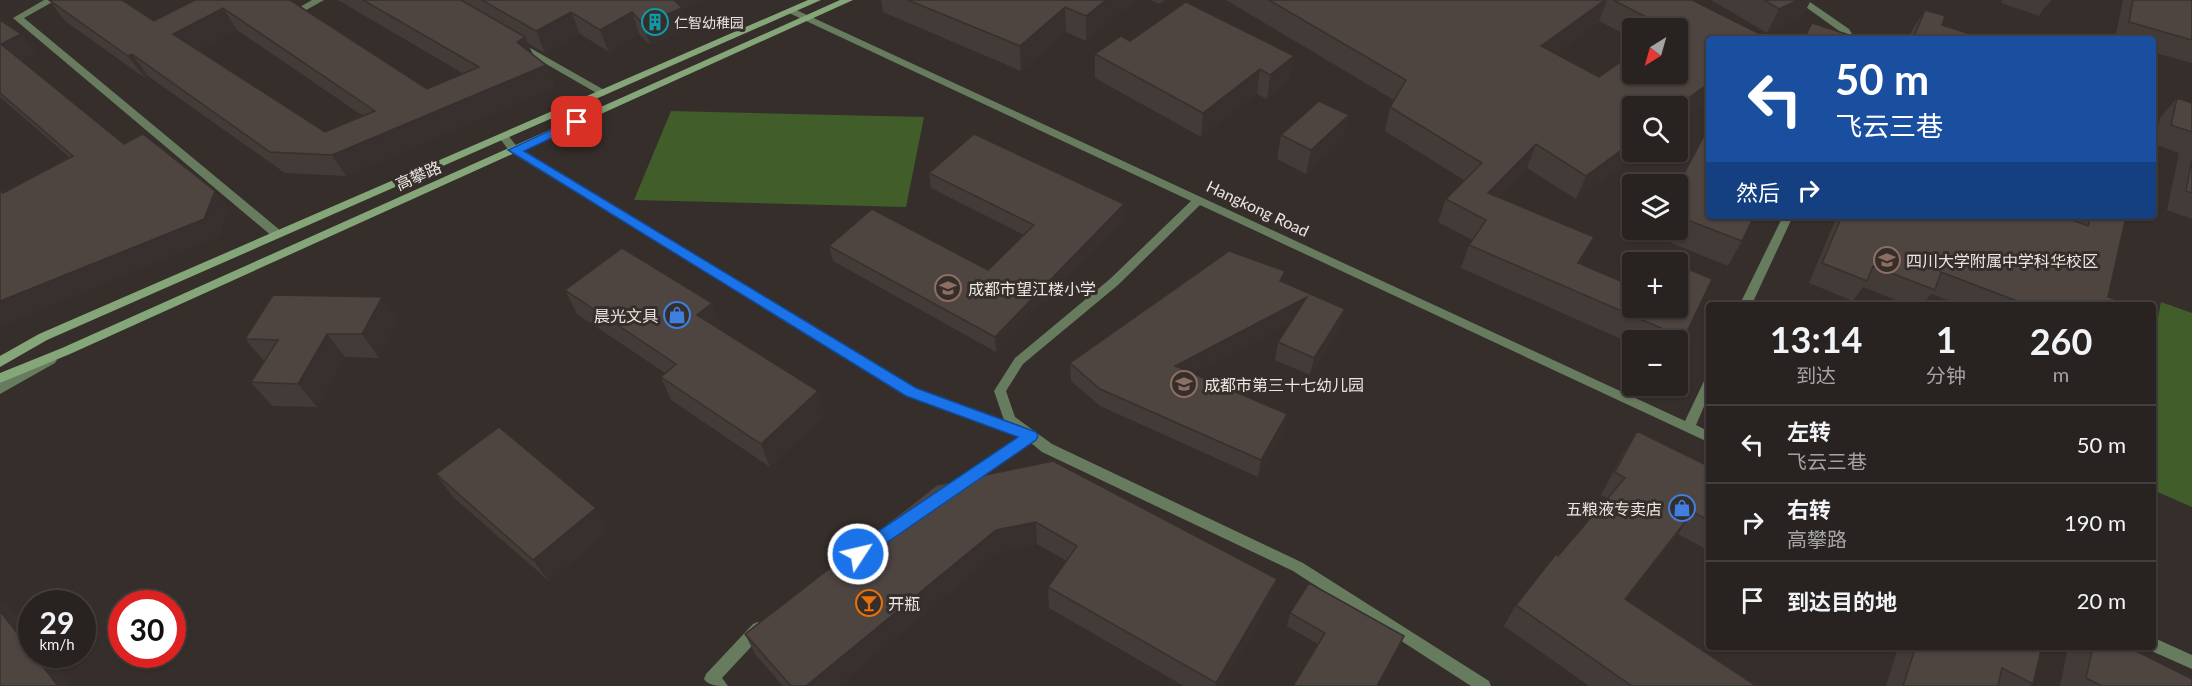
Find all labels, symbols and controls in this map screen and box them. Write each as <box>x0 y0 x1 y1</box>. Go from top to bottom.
building icon: 仁智幼稚园 <box>640 7 670 37</box>
place label: 仁智幼稚园 <box>674 14 744 31</box>
north arrow <box>1622 18 1688 84</box>
map controls <box>1622 18 1688 396</box>
text: 50 m <box>1835 54 1929 104</box>
icon: left <box>1736 60 1814 138</box>
pin <box>551 96 602 147</box>
button: search <box>1622 96 1688 162</box>
icon: arrive <box>560 105 593 138</box>
text: 飞云三巷 <box>1835 109 1943 142</box>
street label: 高攀路 <box>392 157 444 193</box>
button: layers <box>1622 174 1688 240</box>
icon: right <box>1792 174 1825 207</box>
street label: Hangkong Road <box>1204 176 1312 240</box>
text: 然后 <box>1736 179 1780 206</box>
school or university icon: 四川大学附属中学科华校区 <box>1872 245 1902 275</box>
place label: 四川大学附属中学科华校区 <box>1906 251 2098 270</box>
button: + <box>1622 252 1688 318</box>
school or university icon: 成都市望江楼小学 <box>933 273 963 303</box>
place label: 成都市望江楼小学 <box>968 279 1096 298</box>
shop icon: 晨光文具 <box>662 300 692 330</box>
place label: 晨光文具 <box>594 306 658 325</box>
text: 13:14 <box>1770 317 1862 361</box>
text: 1 <box>1936 317 1957 361</box>
text: 260 <box>2030 319 2092 363</box>
button: − <box>1622 330 1688 396</box>
text: m <box>2053 362 2069 386</box>
text: 到达 <box>1796 363 1836 387</box>
text: 分钟 <box>1926 363 1966 387</box>
school or university icon: 成都市第三十七幼儿园 <box>1169 369 1199 399</box>
place label: 成都市第三十七幼儿园 <box>1204 375 1364 394</box>
text: 左转 <box>1787 418 1831 445</box>
icon: left <box>1736 428 1769 461</box>
text: 50 m <box>2077 431 2126 458</box>
text: 飞云三巷 <box>1787 449 1867 473</box>
shop icon: 五粮液专卖店 <box>1667 493 1697 523</box>
text: 右转 <box>1787 496 1831 523</box>
place label: 五粮液专卖店 <box>1566 499 1662 518</box>
icon: right <box>1736 506 1769 539</box>
text: 190 m <box>2064 509 2126 536</box>
position arrow <box>826 522 890 586</box>
text: 高攀路 <box>1787 527 1847 551</box>
icon: arrive <box>1736 584 1769 617</box>
text: 20 m <box>2077 587 2126 614</box>
bar icon: 开瓶 <box>854 588 884 618</box>
text: 到达目的地 <box>1787 588 1897 615</box>
speed limit sign: 30 <box>108 590 186 668</box>
place label: 开瓶 <box>888 594 920 613</box>
text: 29 <box>40 604 74 640</box>
text: km/h <box>39 635 75 653</box>

